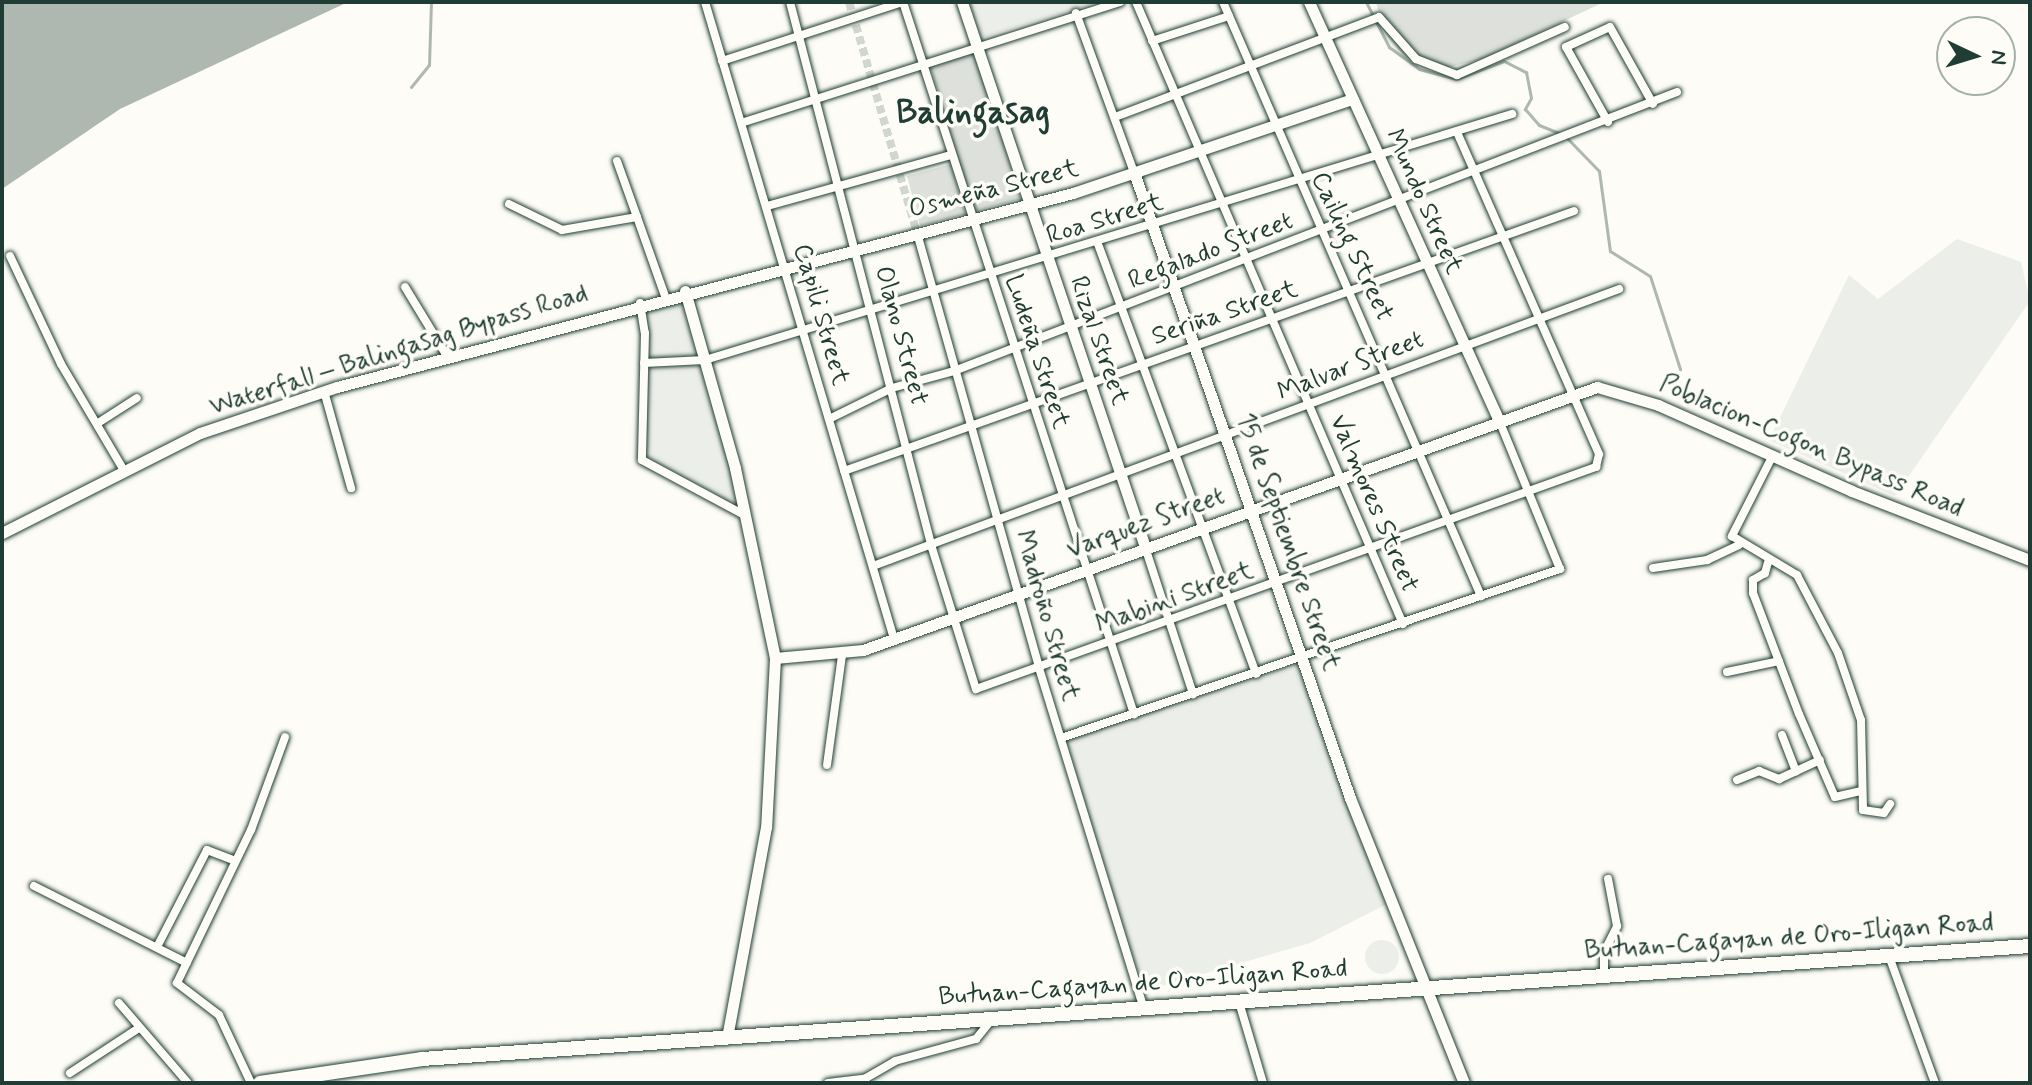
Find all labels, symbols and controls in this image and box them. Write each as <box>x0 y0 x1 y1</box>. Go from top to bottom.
north arrow <box>1936 16 2016 96</box>
text: N <box>1983 49 2012 66</box>
district label: Balingasag <box>896 93 1050 133</box>
street label: Mundo Street <box>1377 125 1469 279</box>
street label: Osmeña Street <box>906 154 1082 226</box>
street label: Cailing Street <box>1303 168 1399 326</box>
street label: Roa Street <box>1043 187 1167 253</box>
street label: Regalado Street <box>1122 206 1300 298</box>
street label: Capili Street <box>785 241 855 389</box>
street label: Olano Street <box>867 263 933 409</box>
street label: Ludeña Street <box>996 271 1076 433</box>
street label: Rizal Street <box>1061 272 1135 410</box>
street label: Seriña Street <box>1148 274 1302 354</box>
street label: Waterfall ‒ Balingasag Bypass Road <box>205 278 593 424</box>
street label: Malvar Street <box>1271 324 1431 410</box>
street label: Poblacion-Cogon Bypass Road <box>1655 369 1967 525</box>
street label: 15 de Septiembre Street <box>1228 408 1346 676</box>
street label: Valmores Street <box>1322 411 1424 597</box>
street label: Varquez Street <box>1061 480 1231 568</box>
street label: Madroño Street <box>1007 527 1085 705</box>
street label: Mabini Street <box>1092 556 1258 642</box>
street label: Butuan-Cagayan de Oro-Iligan Road <box>1586 908 1992 968</box>
street label: Butuan-Cagayan de Oro-Iligan Road <box>940 954 1346 1014</box>

